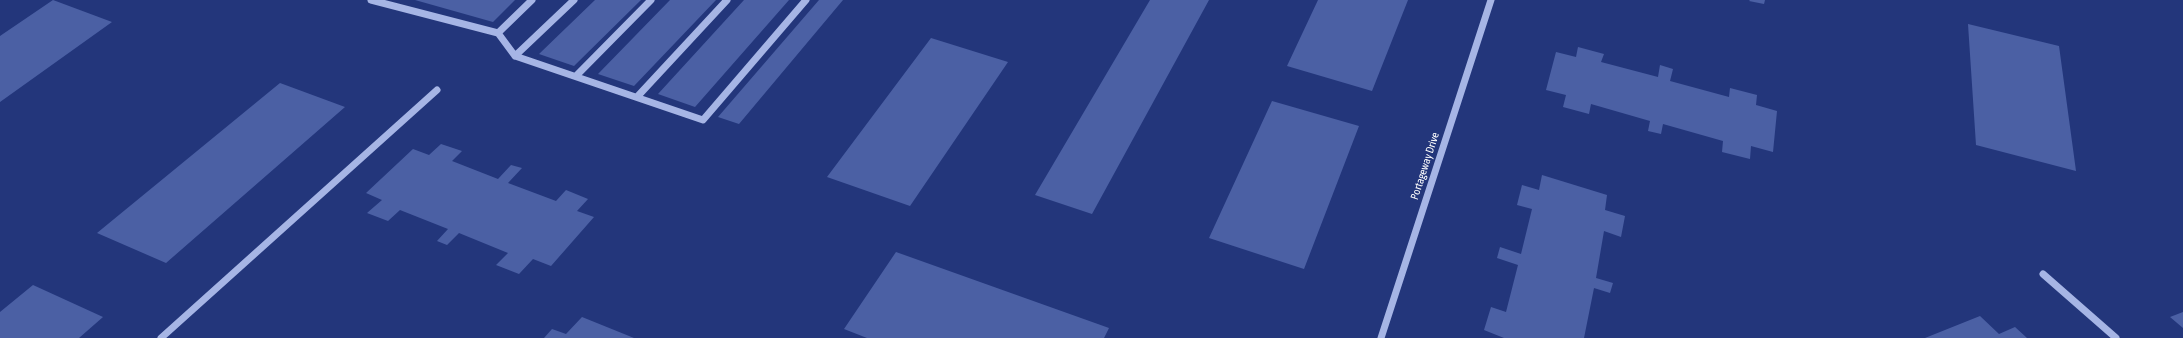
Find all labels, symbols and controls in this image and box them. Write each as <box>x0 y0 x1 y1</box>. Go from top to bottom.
street label: Portageway Drive <box>1408 131 1442 201</box>

